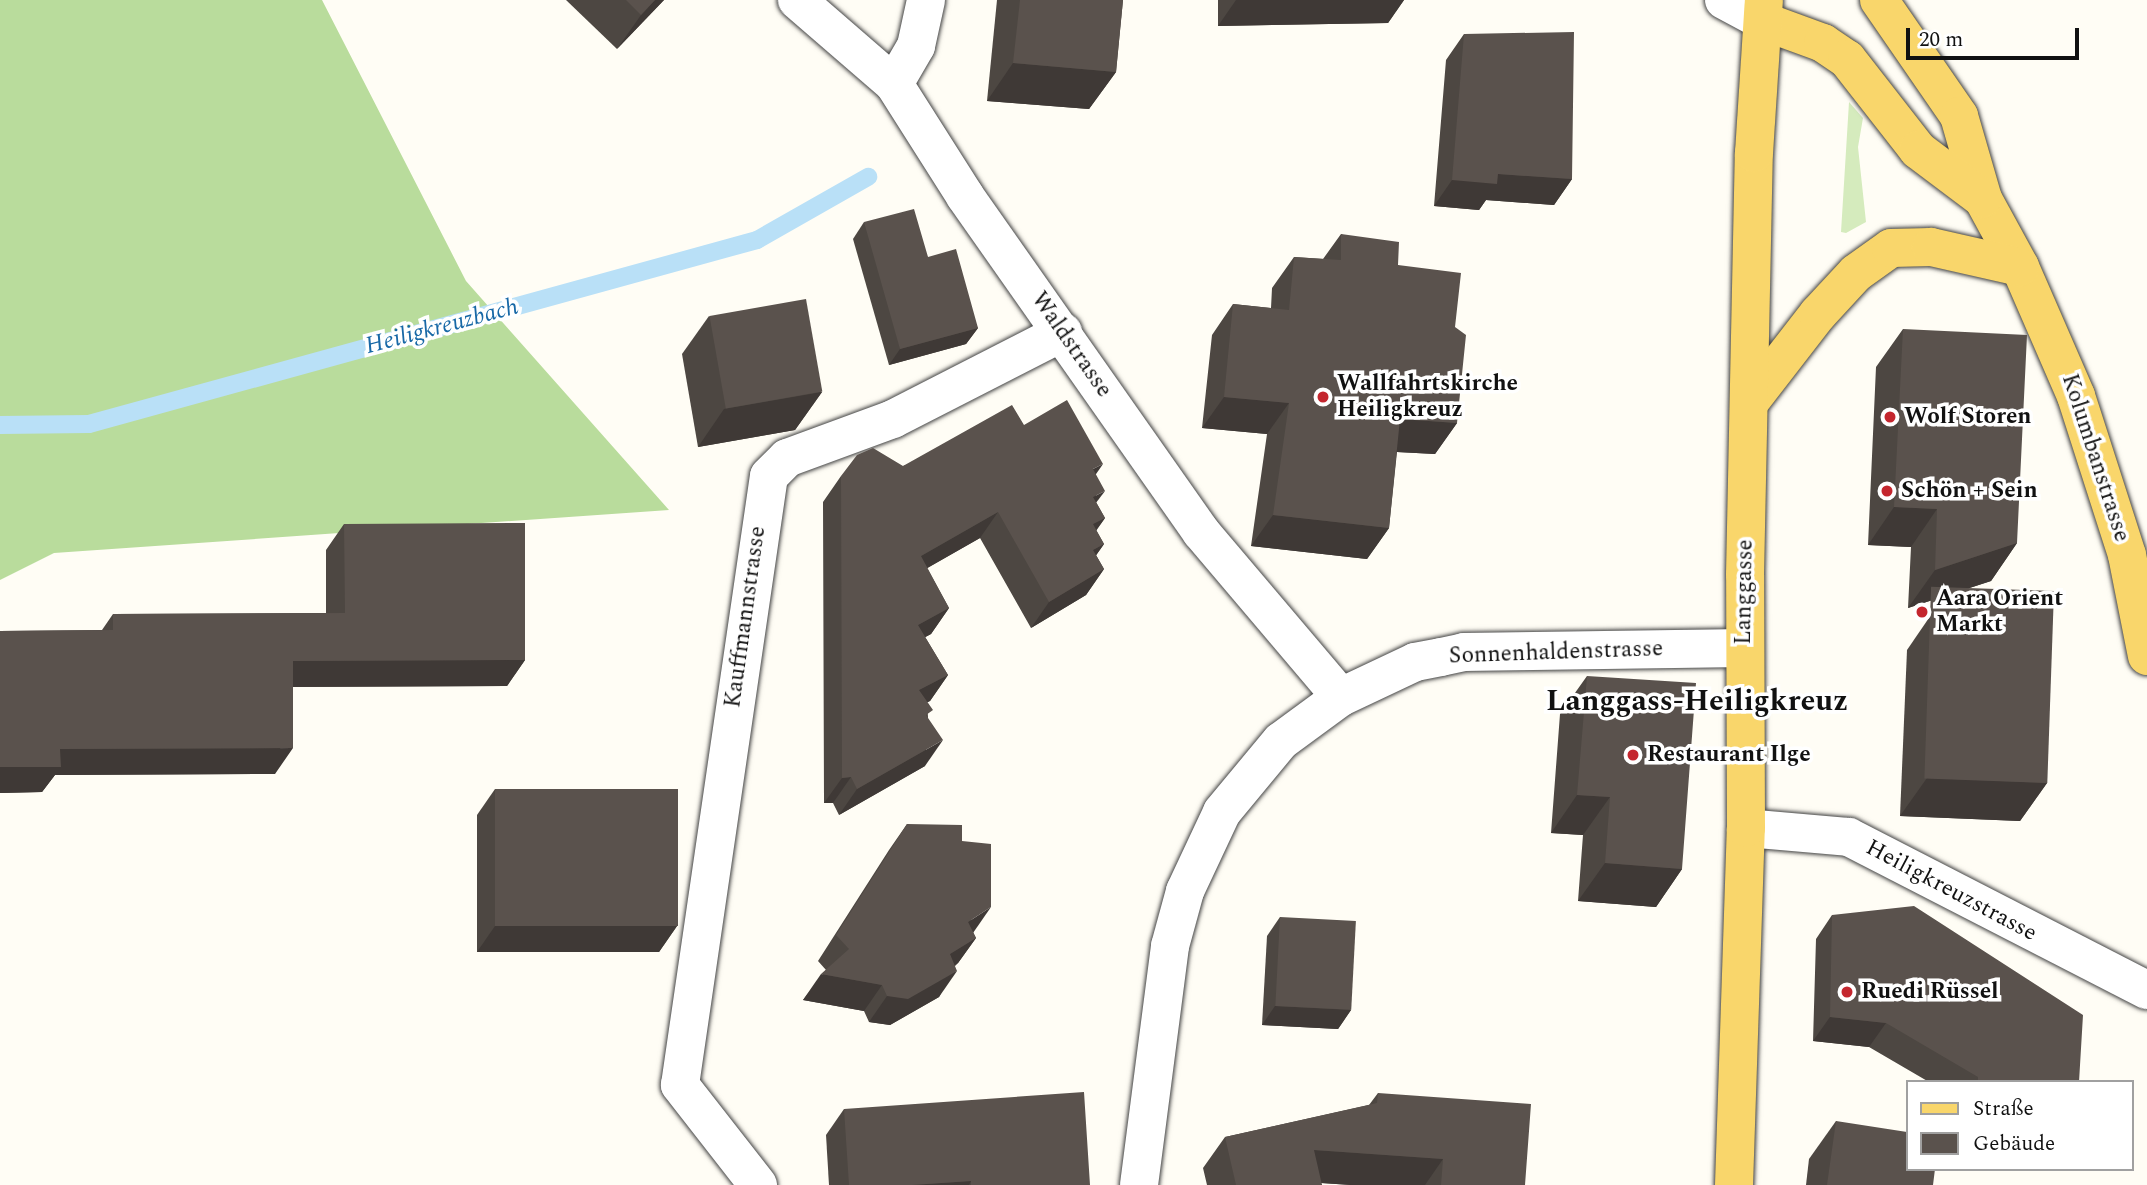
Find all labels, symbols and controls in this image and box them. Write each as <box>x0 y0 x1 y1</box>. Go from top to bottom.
scale bar <box>1909 14 2082 58</box>
text: 20 m <box>1919 24 1963 56</box>
street label: Waldstrasse <box>1025 287 1117 403</box>
water label: Heiligkreuzbach <box>362 293 522 361</box>
place label: Wallfahrtskirche Heiligkreuz <box>1337 370 1518 424</box>
street label: Kolumbanstrasse <box>2055 371 2135 545</box>
marker: Wallfahrtskirche Heiligkreuz <box>1315 389 1331 405</box>
place label: Wolf Storen <box>1904 403 2032 431</box>
marker: Wolf Storen <box>1882 409 1898 425</box>
place label: Schön + Sein <box>1901 477 2038 505</box>
marker: Schön + Sein <box>1879 483 1895 499</box>
street label: Kauffmannstrasse <box>720 524 772 710</box>
street label: Langgasse <box>1730 539 1760 645</box>
place label: Aara Orient Markt <box>1936 585 2063 639</box>
marker: Aara Orient Markt <box>1914 604 1930 620</box>
street label: Sonnenhaldenstrasse <box>1448 635 1664 671</box>
district label: Langgass-Heiligkreuz <box>1546 683 1848 719</box>
place label: Restaurant Ilge <box>1647 741 1811 769</box>
marker: Restaurant Ilge <box>1625 747 1641 763</box>
street label: Heiligkreuzstrasse <box>1861 834 2041 948</box>
place label: Ruedi Rüssel <box>1861 978 1999 1006</box>
marker: Ruedi Rüssel <box>1839 984 1855 1000</box>
legend <box>1906 1080 2133 1171</box>
text: Straße <box>1973 1093 2034 1125</box>
text: Gebäude <box>1973 1128 2055 1160</box>

